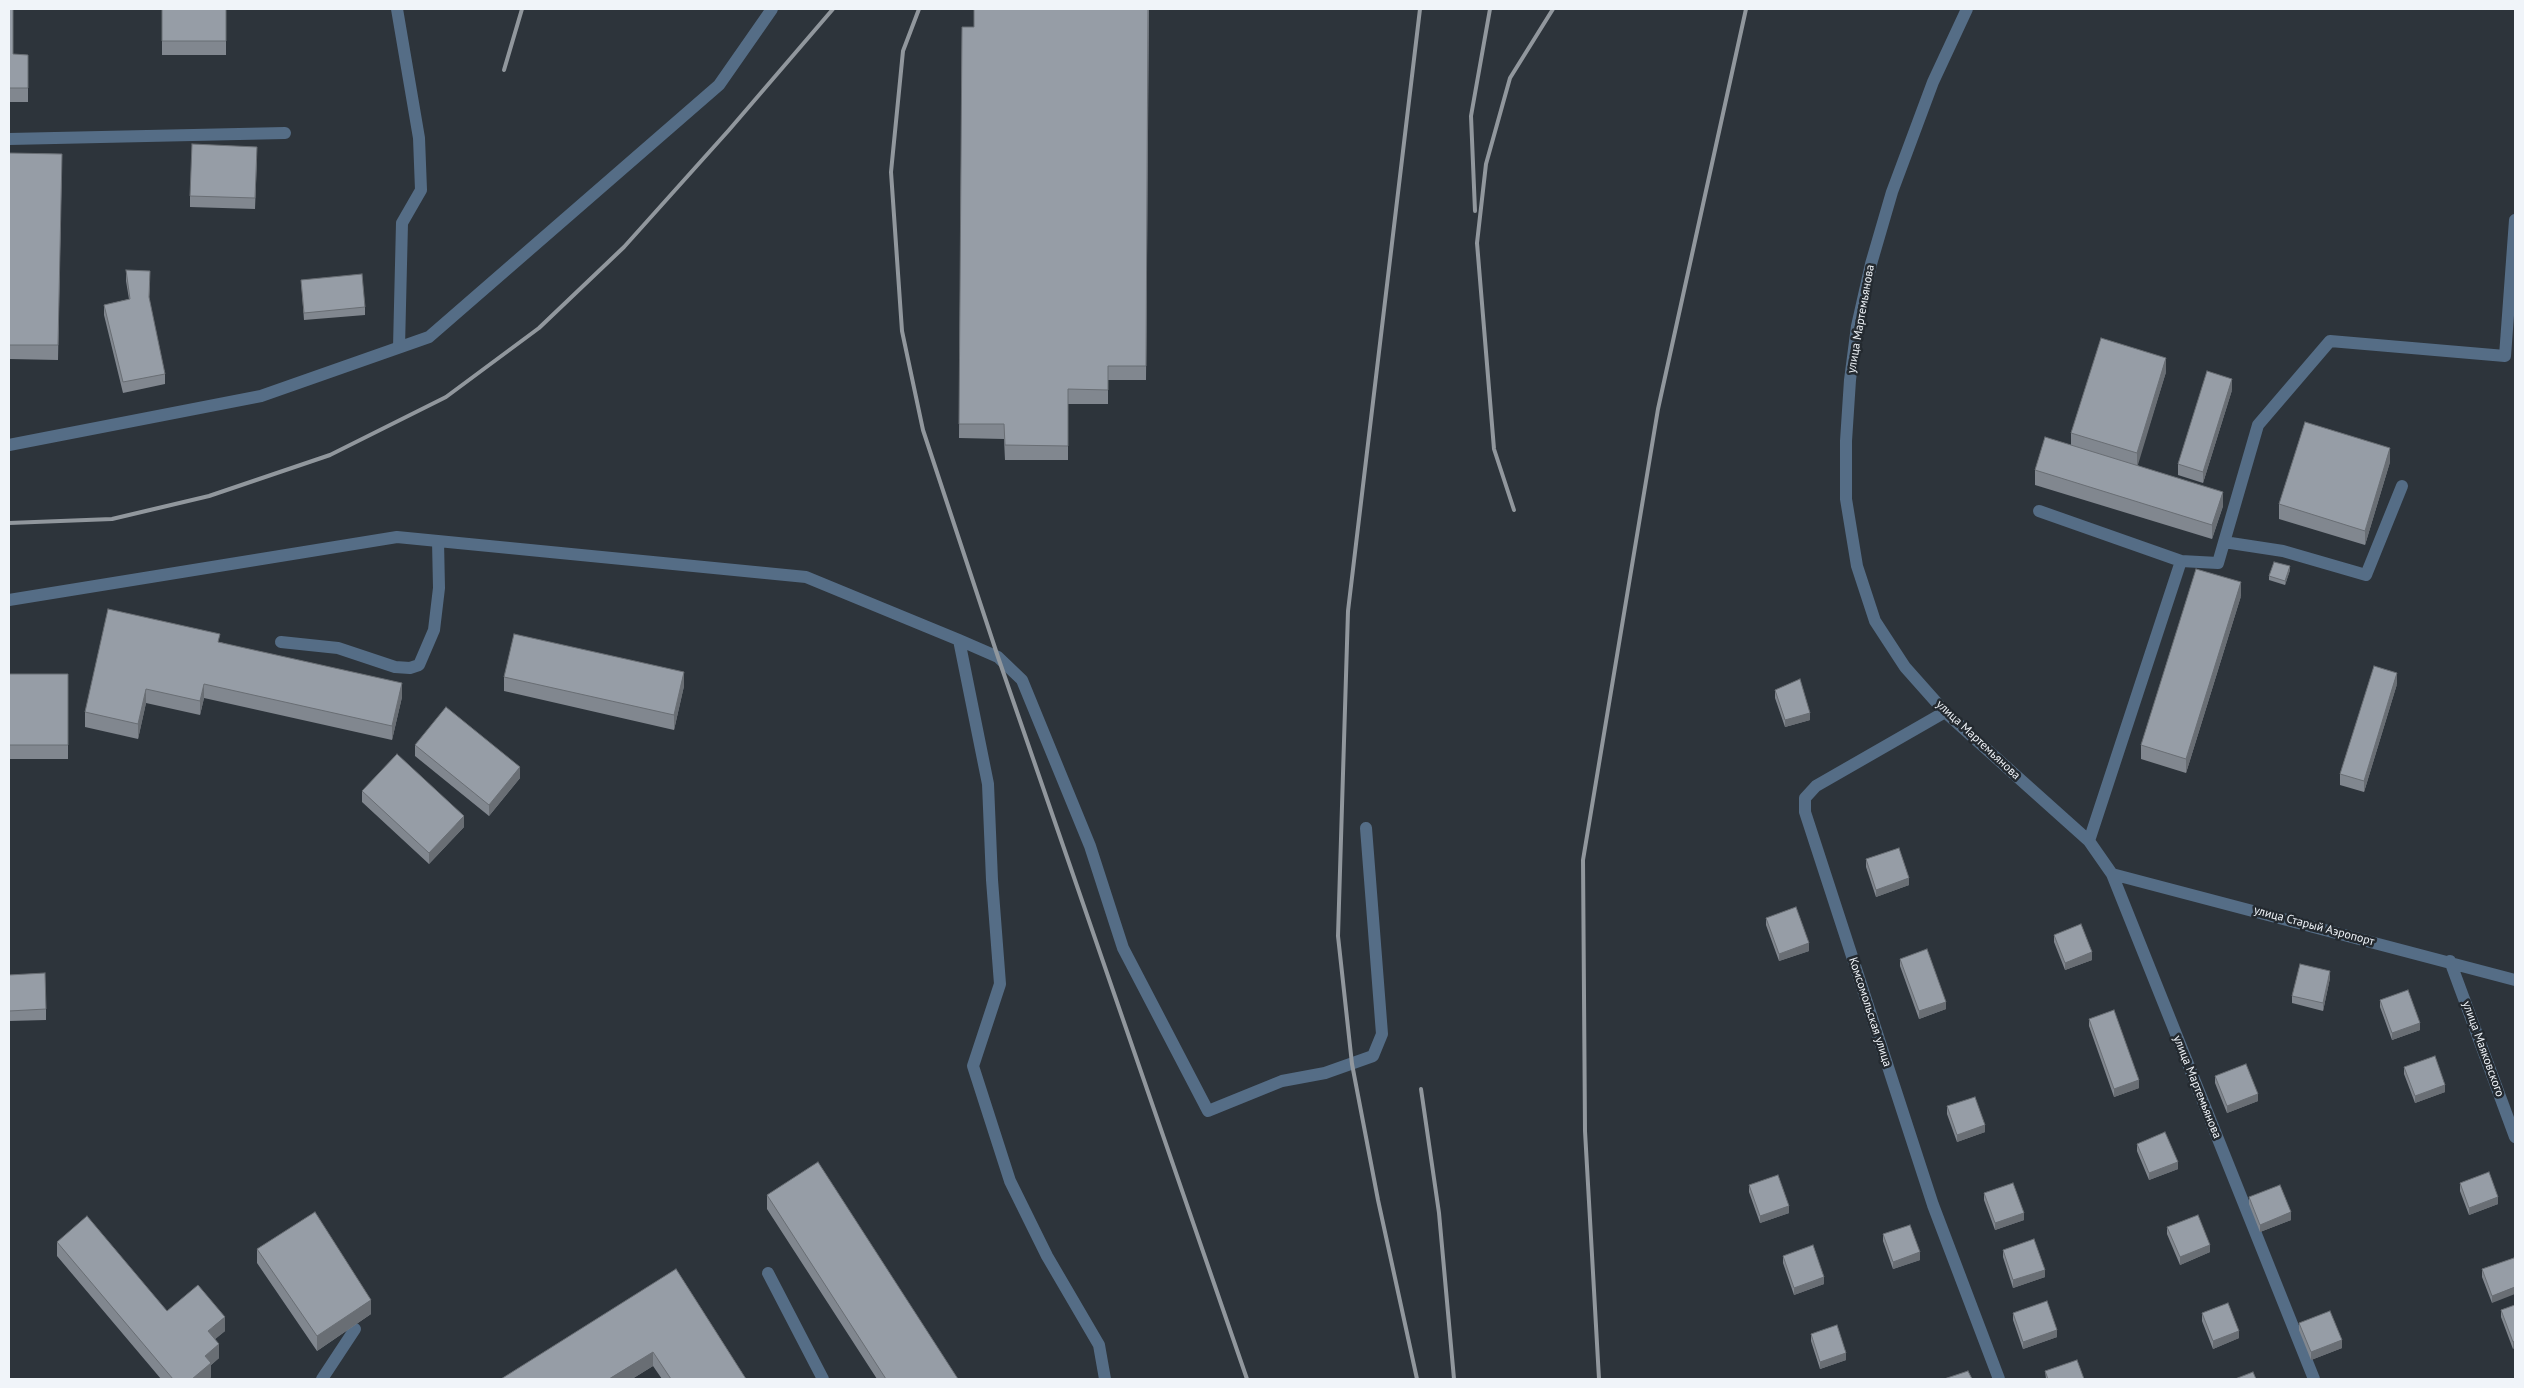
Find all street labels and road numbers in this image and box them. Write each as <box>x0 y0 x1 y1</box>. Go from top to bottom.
street label: улица Мартемьянова <box>1844 264 1878 374</box>
street label: улица Мартемьянова <box>1933 697 2023 783</box>
street label: улица Старый Аэропорт <box>2252 903 2376 949</box>
street label: Комсомольская улица <box>1845 955 1895 1069</box>
street label: улица Маяковского <box>2459 999 2507 1099</box>
street label: улица Мартемьянова <box>2170 1033 2224 1141</box>

